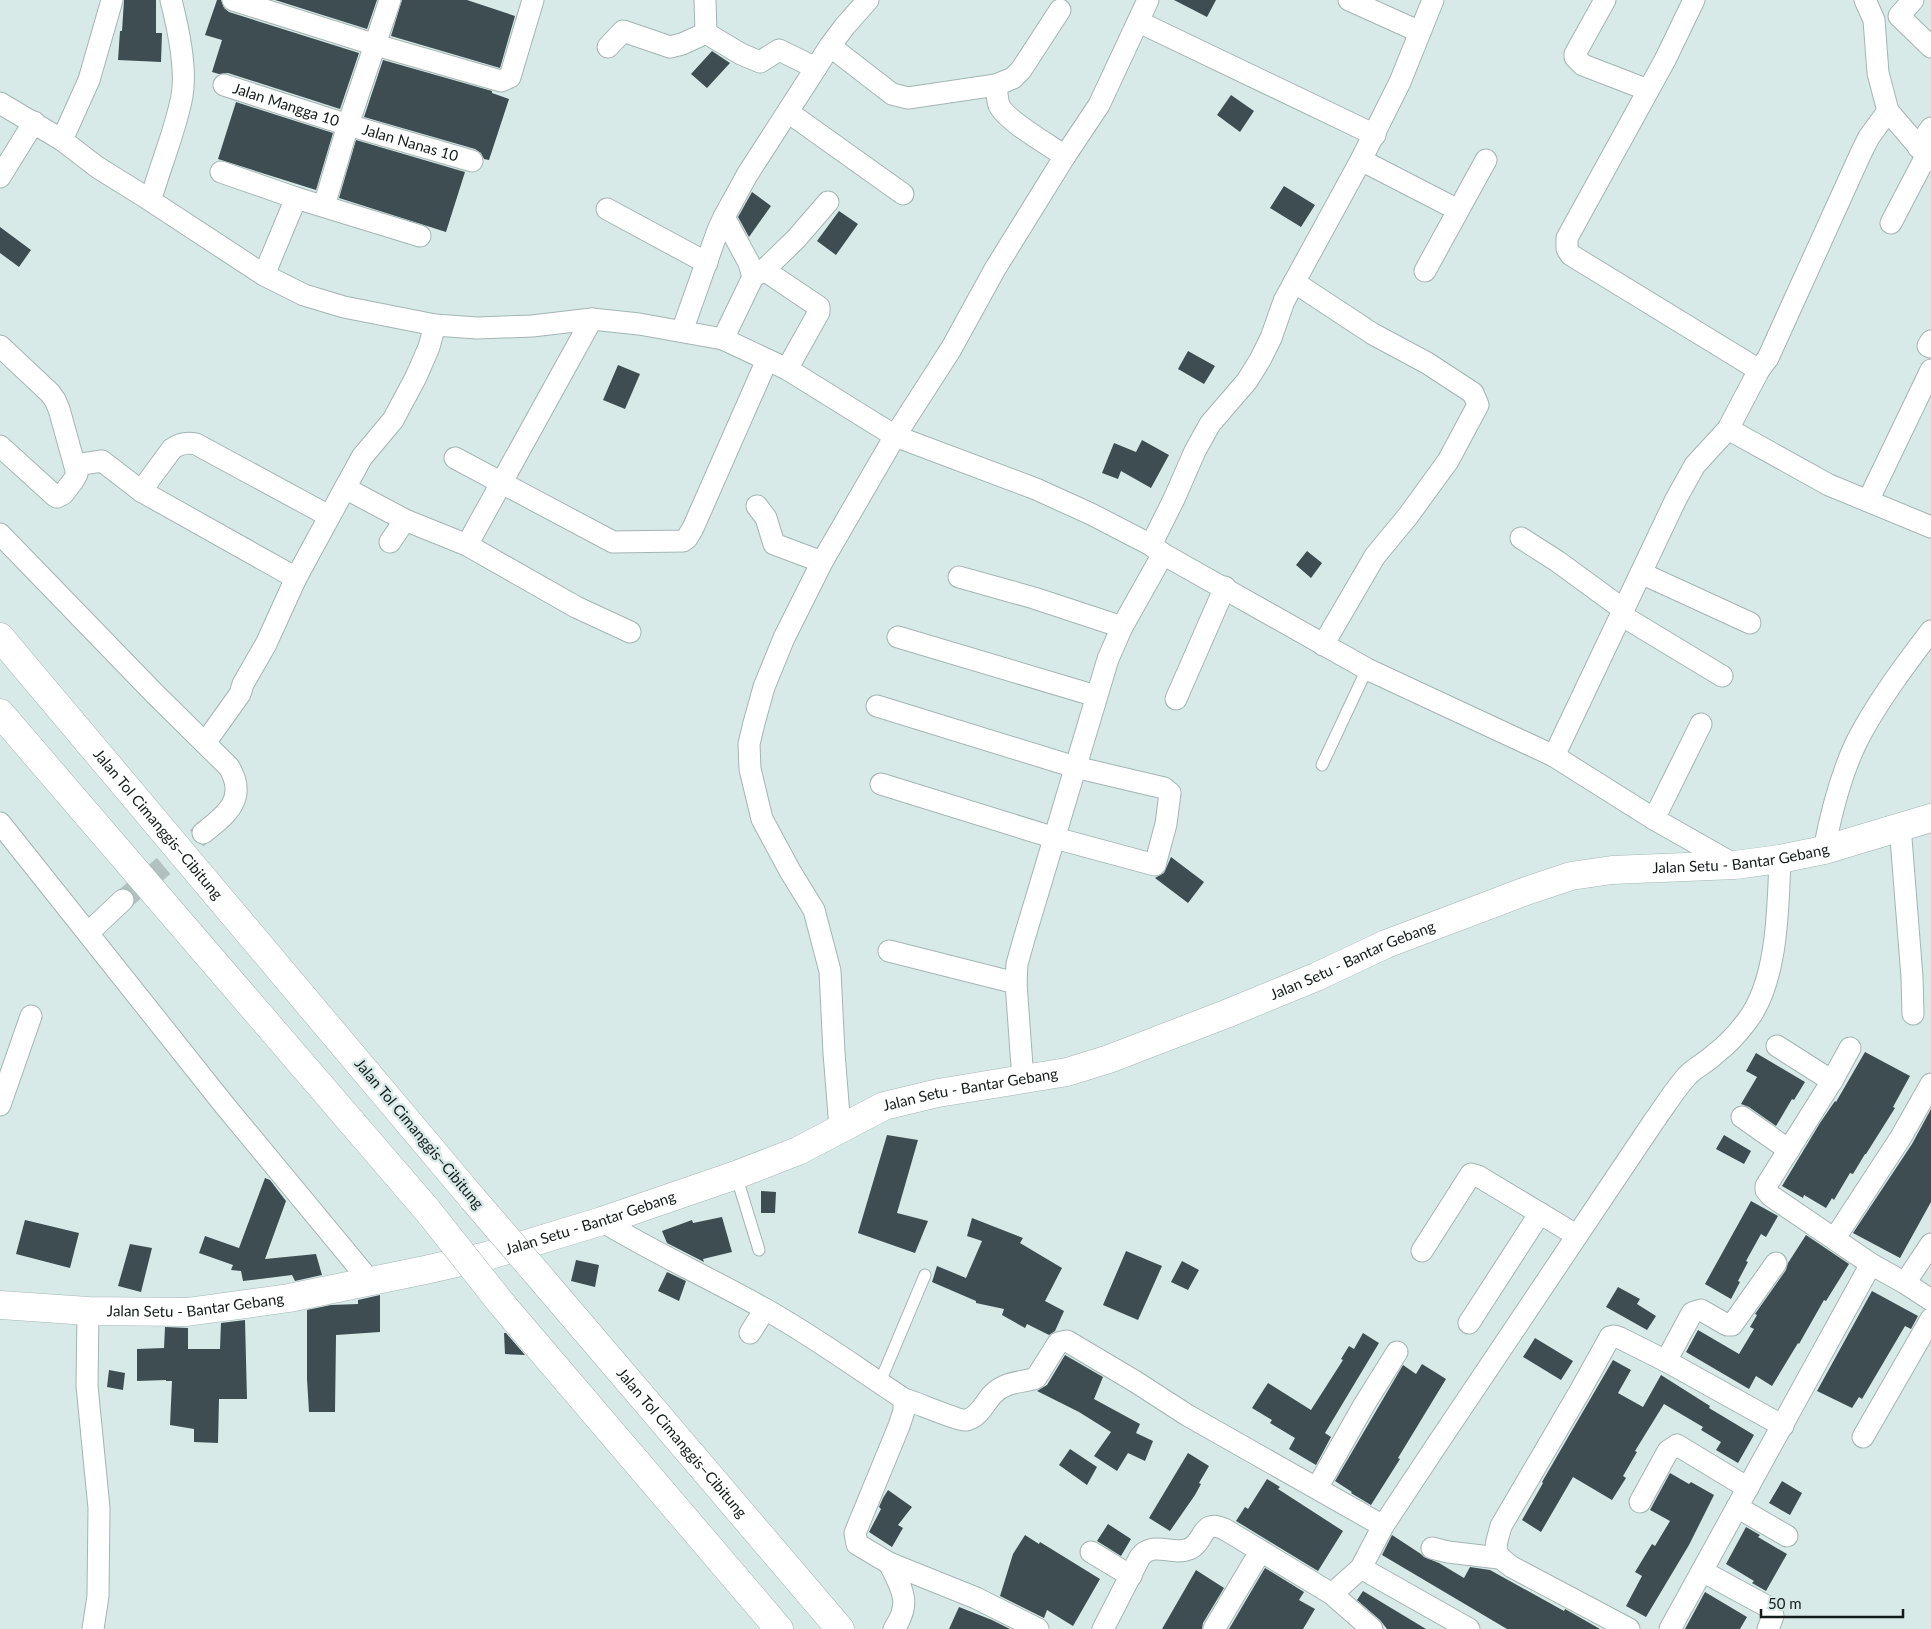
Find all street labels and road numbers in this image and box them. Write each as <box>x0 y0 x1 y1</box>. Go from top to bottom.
street label: Jalan Mangga 10 <box>231 78 342 130</box>
street label: Jalan Nanas 10 <box>360 120 461 165</box>
street label: Jalan Tol Cimanggis–Cibitung <box>90 745 227 903</box>
street label: Jalan Setu - Bantar Gebang <box>1652 839 1831 876</box>
street label: Jalan Setu - Bantar Gebang <box>1267 916 1437 1003</box>
street label: Jalan Tol Cimanggis–Cibitung <box>352 1054 488 1212</box>
street label: Jalan Setu - Bantar Gebang <box>881 1064 1059 1114</box>
street label: Jalan Setu - Bantar Gebang <box>503 1186 678 1258</box>
street label: Jalan Setu - Bantar Gebang <box>107 1289 285 1320</box>
street label: Jalan Tol Cimanggis–Cibitung <box>614 1364 751 1521</box>

